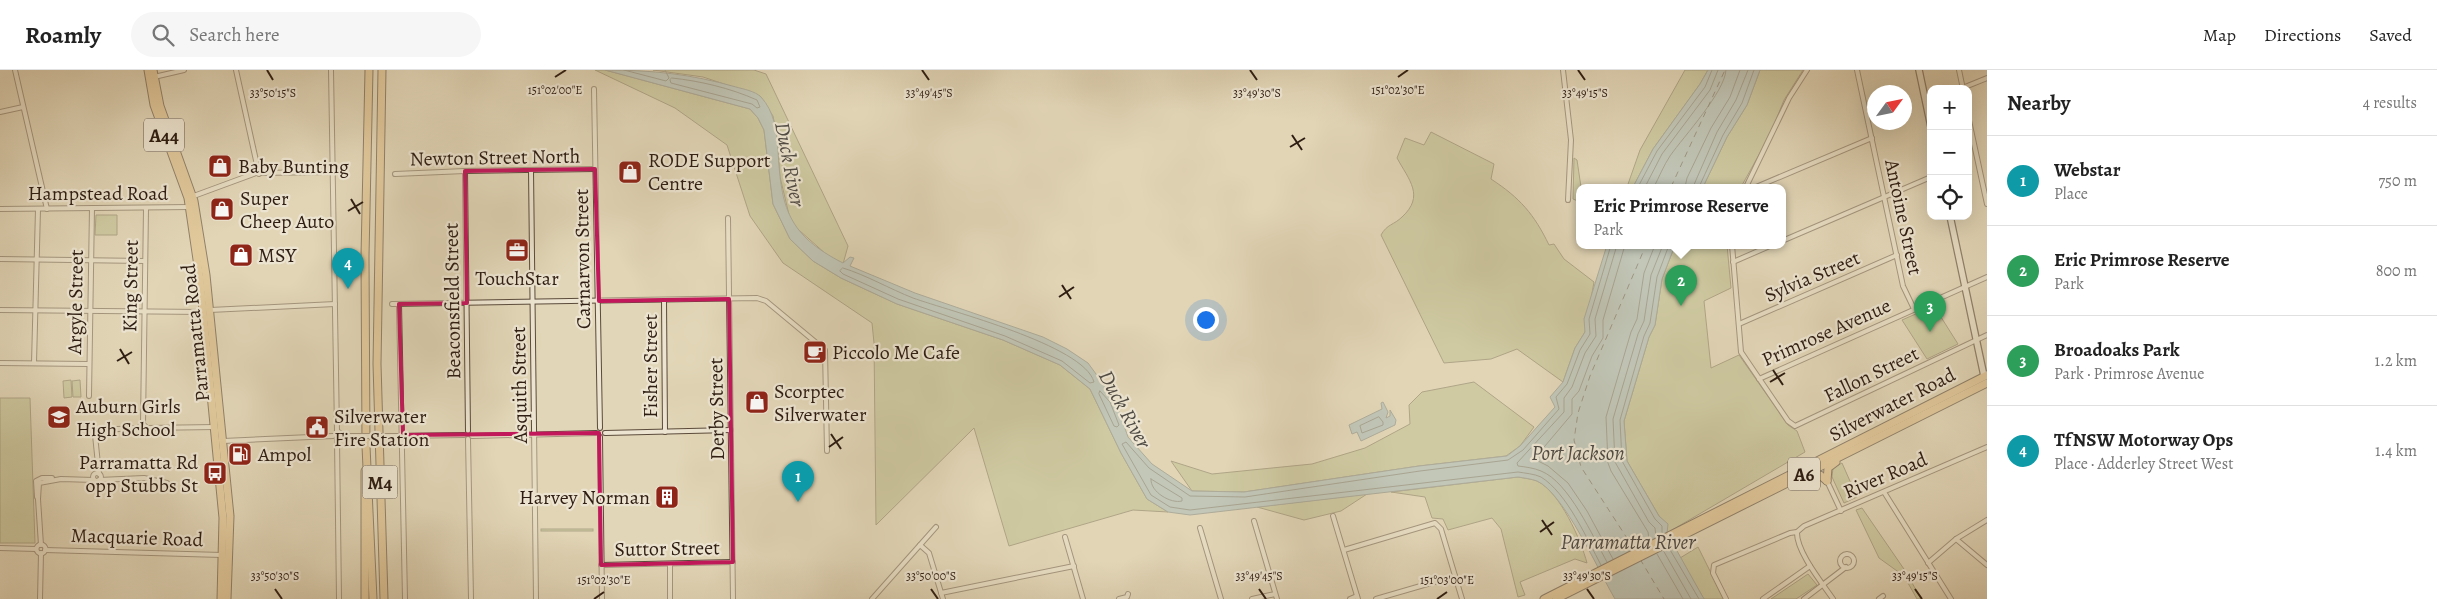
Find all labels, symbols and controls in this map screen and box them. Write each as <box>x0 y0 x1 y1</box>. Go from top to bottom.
search box <box>131 12 481 57</box>
text: Roamly <box>25 19 101 51</box>
icon: search <box>149 21 177 49</box>
text: Search here <box>189 22 280 48</box>
text: Map <box>2203 23 2236 47</box>
text: Directions <box>2264 23 2341 47</box>
text: Saved <box>2369 23 2412 47</box>
text: 151°02'00"E <box>528 82 582 98</box>
text: 151°02'30"E <box>1371 82 1425 98</box>
text: 33°50'15"S <box>250 85 296 101</box>
text: 33°49'45"S <box>905 85 953 101</box>
text: 33°49'30"S <box>1233 85 1281 101</box>
text: 33°49'15"S <box>1562 85 1608 101</box>
north arrow <box>1867 85 1912 130</box>
map controls <box>1927 85 1972 220</box>
button: + <box>1927 85 1972 130</box>
text: Nearby <box>2007 89 2070 117</box>
text: 4 results <box>2363 92 2417 114</box>
road number: A44 <box>144 118 184 152</box>
water label: Duck River <box>768 119 812 209</box>
button: − <box>1927 130 1972 175</box>
street label: Newton Street North <box>410 143 581 172</box>
place label: RODE Support Centre <box>648 147 771 197</box>
shop icon: Baby Bunting <box>207 153 233 179</box>
place label: Baby Bunting <box>238 153 349 180</box>
street label: Antoine Street <box>1878 156 1929 278</box>
text: Webstar <box>2054 157 2120 183</box>
shop icon: RODE Support Centre <box>617 159 643 185</box>
text: 1 <box>2020 170 2026 192</box>
text: 750 m <box>2378 170 2417 192</box>
button: locate <box>1927 175 1972 220</box>
street label: Hampstead Road <box>28 180 168 207</box>
text: Place <box>2054 183 2088 205</box>
popup <box>1576 184 1786 249</box>
place label: Super Cheep Auto <box>240 185 334 235</box>
street label: Carnarvon Street <box>568 188 597 329</box>
text: Eric Primrose Reserve <box>1593 193 1769 219</box>
shop icon: Super Cheep Auto <box>209 196 235 222</box>
text: Park <box>1593 219 1623 241</box>
street label: Beaconsfield Street <box>438 222 467 380</box>
office icon: TouchStar <box>504 237 530 263</box>
street label: King Street <box>116 239 145 332</box>
shop icon: MSY <box>228 242 254 268</box>
place label: MSY <box>258 242 298 269</box>
street label: Sylvia Street <box>1760 244 1864 309</box>
text: Eric Primrose Reserve <box>2054 247 2230 273</box>
pin: 4 <box>332 248 364 289</box>
street label: Argyle Street <box>61 249 90 356</box>
text: 2 <box>2019 260 2027 282</box>
text: 800 m <box>2376 260 2417 282</box>
street label: Parramatta Road <box>175 262 216 403</box>
place label: TouchStar <box>475 265 559 292</box>
pin: 2 <box>1665 265 1697 306</box>
text: Park <box>2054 273 2084 295</box>
pin: 3 <box>1914 291 1946 332</box>
street label: Primrose Avenue <box>1757 292 1895 373</box>
your location <box>1193 307 1219 333</box>
street label: Fisher Street <box>637 314 664 418</box>
street label: Asquith Street <box>505 326 534 445</box>
text: Broadoaks Park <box>2054 337 2180 363</box>
cafe icon: Piccolo Me Cafe <box>802 339 828 365</box>
place label: Piccolo Me Cafe <box>832 339 960 366</box>
street label: Fallon Street <box>1819 340 1924 409</box>
text: 3 <box>2020 350 2026 372</box>
text: 1.2 km <box>2375 350 2417 372</box>
street label: Derby Street <box>702 357 731 461</box>
street label: Silverwater Road <box>1824 361 1960 448</box>
text: Park · Primrose Avenue <box>2054 363 2205 385</box>
water label: Duck River <box>1092 365 1158 454</box>
place label: Scorptec Silverwater <box>774 378 867 428</box>
shop icon: Scorptec Silverwater <box>744 389 770 415</box>
place label: Auburn Girls High School <box>75 393 181 443</box>
place label: Silverwater Fire Station <box>334 403 430 453</box>
school or university icon: Auburn Girls High School <box>46 404 72 430</box>
public building icon: Silverwater Fire Station <box>304 414 330 440</box>
text: TfNSW Motorway Ops <box>2054 427 2233 453</box>
water label: Port Jackson <box>1531 439 1625 467</box>
text: 4 <box>2019 440 2027 462</box>
text: 1.4 km <box>2375 440 2417 462</box>
fuel station icon: Ampol <box>227 441 253 467</box>
place label: Ampol <box>257 441 311 468</box>
street label: River Road <box>1839 446 1931 505</box>
place label: Parramatta Rd opp Stubbs St <box>79 449 198 499</box>
text: Place · Adderley Street West <box>2054 453 2233 475</box>
road number: A6 <box>1788 458 1820 490</box>
bus stop icon: Parramatta Rd opp Stubbs St <box>202 460 228 486</box>
pin: 1 <box>782 461 814 502</box>
road number: M4 <box>362 466 398 498</box>
place label: Harvey Norman <box>519 484 650 511</box>
building icon: Harvey Norman <box>654 484 680 510</box>
street label: Macquarie Road <box>70 522 204 553</box>
water label: Parramatta River <box>1561 528 1696 556</box>
street label: Suttor Street <box>614 534 720 563</box>
text: 33°50'30"S <box>251 568 299 584</box>
text: 33°50'00"S <box>906 568 956 584</box>
text: 33°49'45"S <box>1235 568 1283 584</box>
text: 33°49'30"S <box>1563 568 1611 584</box>
text: 33°49'15"S <box>1892 568 1938 584</box>
text: 151°02'30"E <box>577 572 631 588</box>
text: 151°03'00"E <box>1420 572 1474 588</box>

